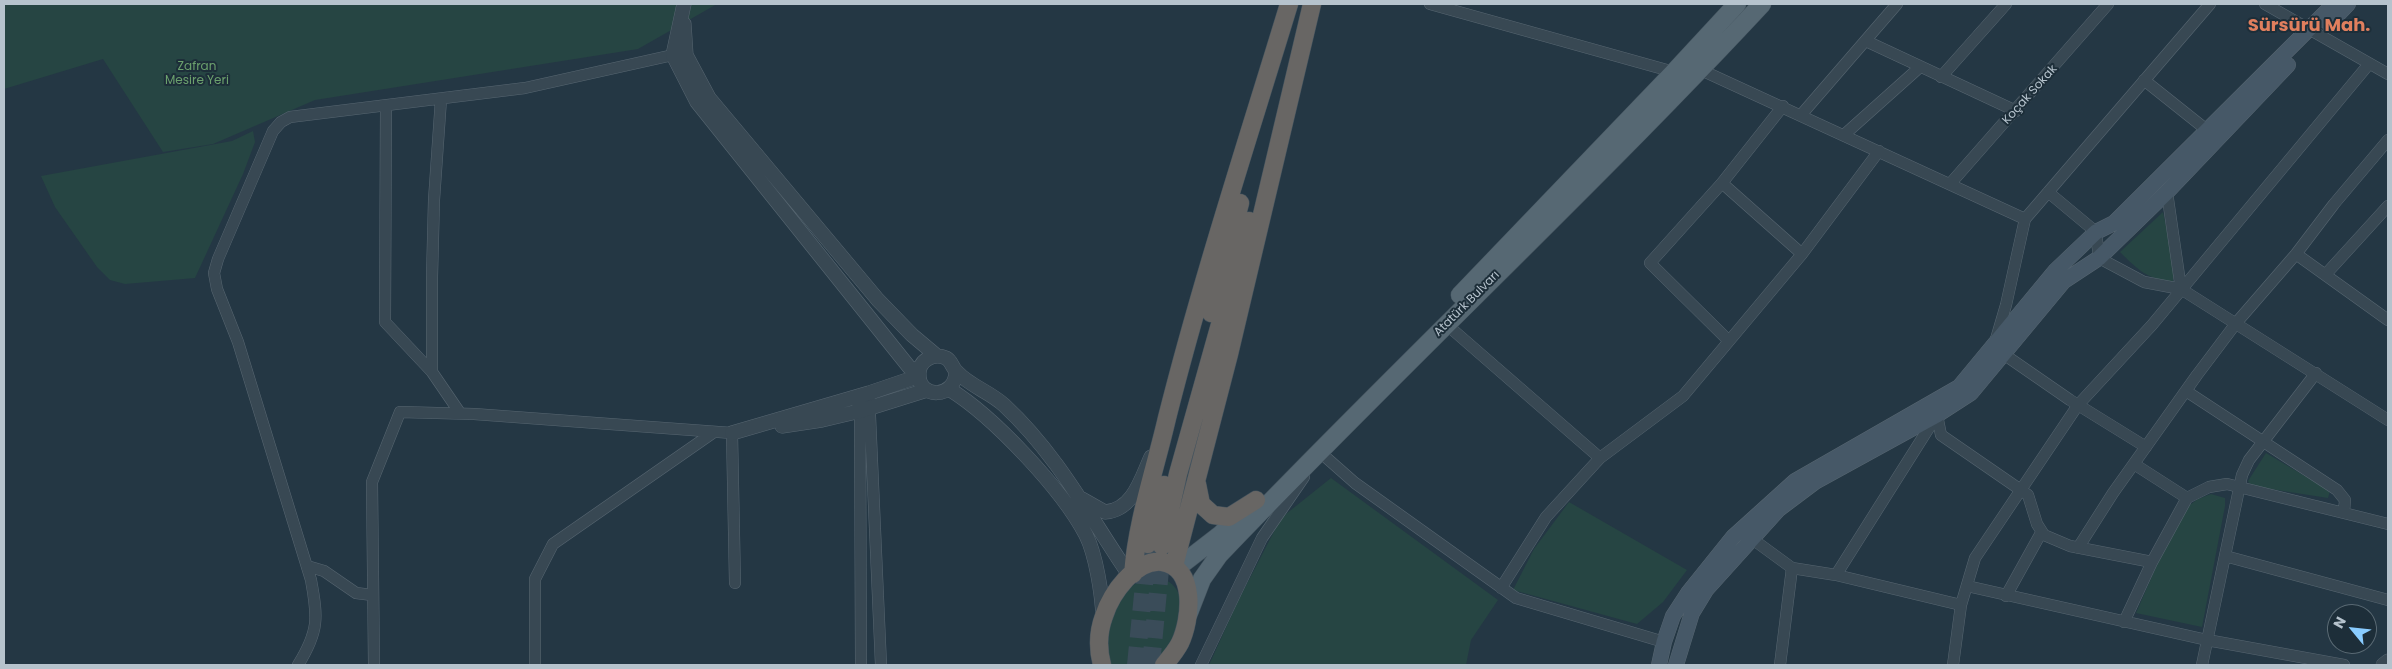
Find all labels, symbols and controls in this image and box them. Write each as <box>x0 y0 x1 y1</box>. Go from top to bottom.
district label: Sürsürü Mah. <box>2248 15 2370 37</box>
park label: Zafran Mesire Yeri <box>165 60 229 88</box>
street label: Koçak Sokak <box>2000 62 2060 128</box>
street label: Atatürk Bulvarı <box>1431 268 1503 340</box>
north arrow <box>2327 604 2377 654</box>
text: N <box>2328 613 2351 632</box>

